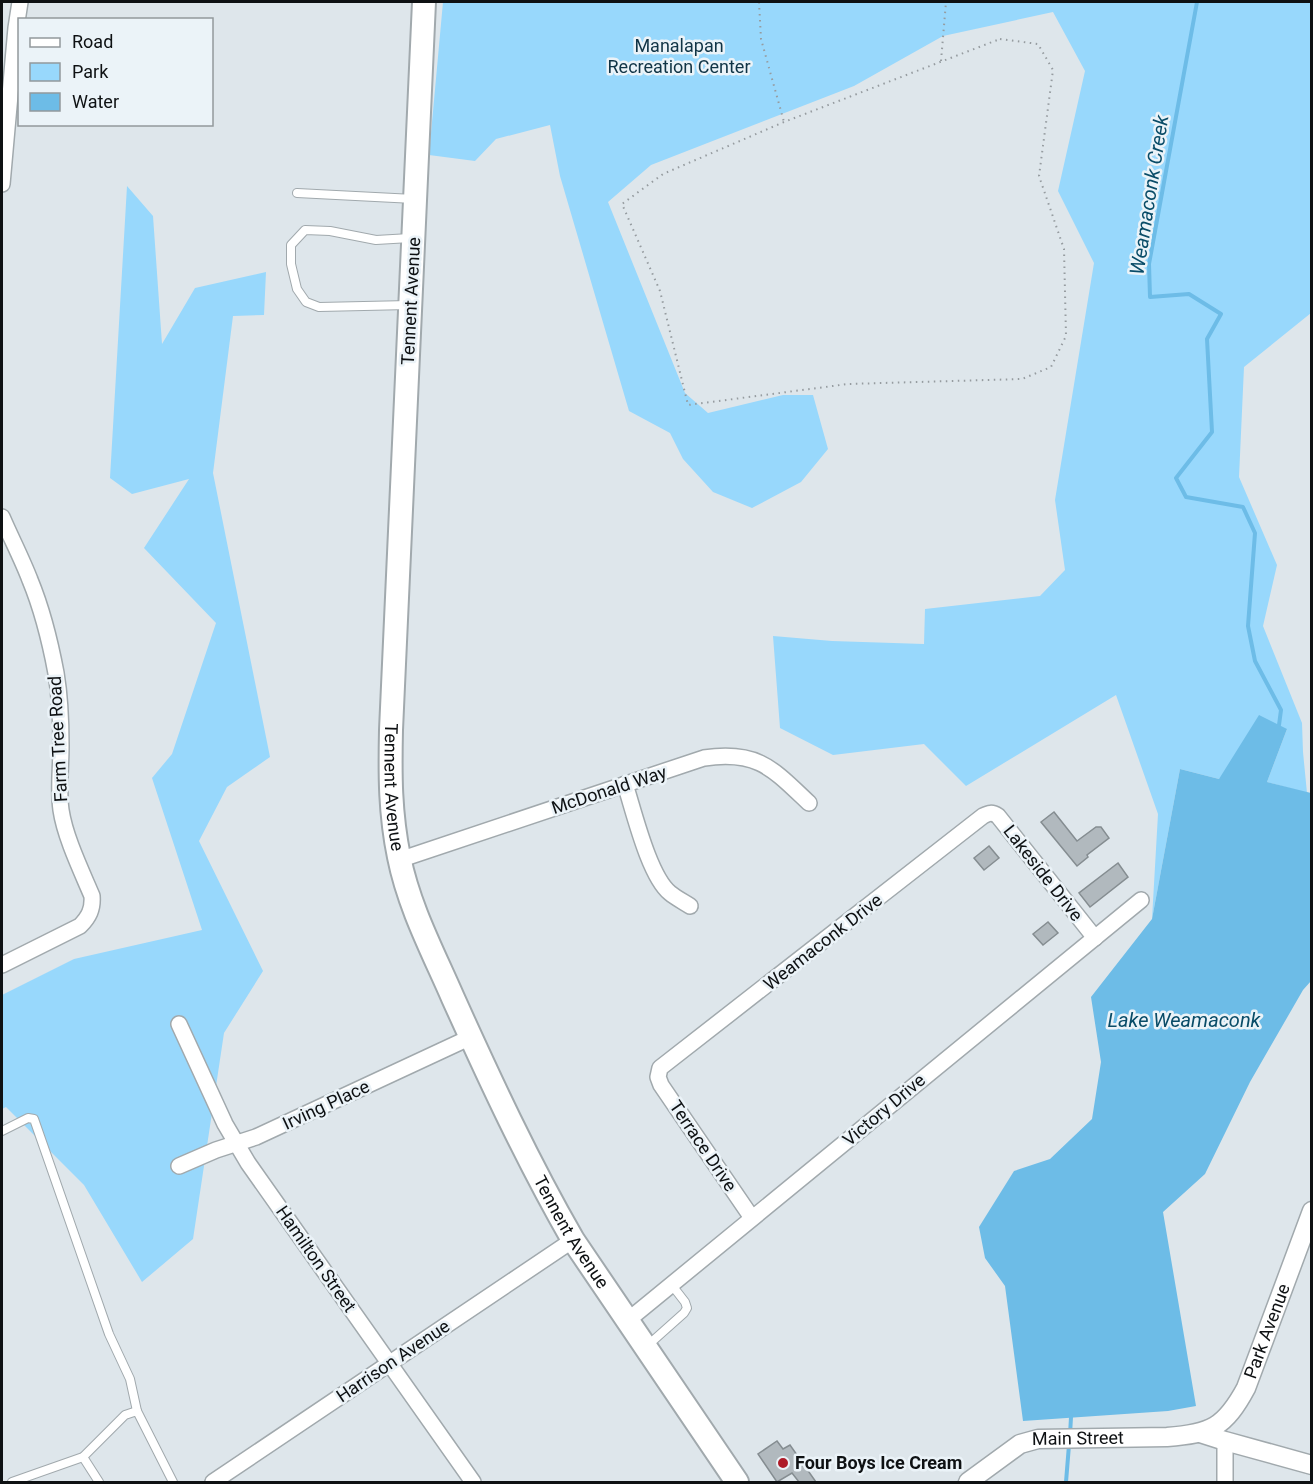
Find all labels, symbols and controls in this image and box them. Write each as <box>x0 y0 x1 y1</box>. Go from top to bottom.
legend <box>18 18 213 126</box>
text: Road <box>72 31 113 52</box>
park label: Manalapan Recreation Center <box>608 35 751 77</box>
text: Park <box>72 61 109 82</box>
text: Water <box>72 91 119 112</box>
water label: Weamaconk Creek <box>1125 112 1174 277</box>
street label: Tennent Avenue <box>397 237 424 365</box>
street label: Farm Tree Road <box>44 675 71 803</box>
street label: Tennent Avenue <box>381 723 409 853</box>
street label: McDonald Way <box>549 761 670 818</box>
street label: Lakeside Drive <box>999 820 1087 925</box>
street label: Weamaconk Drive <box>759 889 886 994</box>
water label: Lake Weamaconk <box>1108 1008 1262 1032</box>
street label: Victory Drive <box>838 1069 929 1150</box>
street label: Irving Place <box>279 1075 372 1134</box>
street label: Terrace Drive <box>665 1096 741 1195</box>
street label: Tennent Avenue <box>530 1172 614 1292</box>
street label: Hamilton Street <box>272 1201 361 1316</box>
street label: Park Avenue <box>1239 1281 1294 1381</box>
street label: Harrison Avenue <box>332 1315 453 1406</box>
street label: Main Street <box>1032 1427 1124 1449</box>
place label: Four Boys Ice Cream <box>795 1452 962 1473</box>
marker: Four Boys Ice Cream <box>776 1456 790 1470</box>

